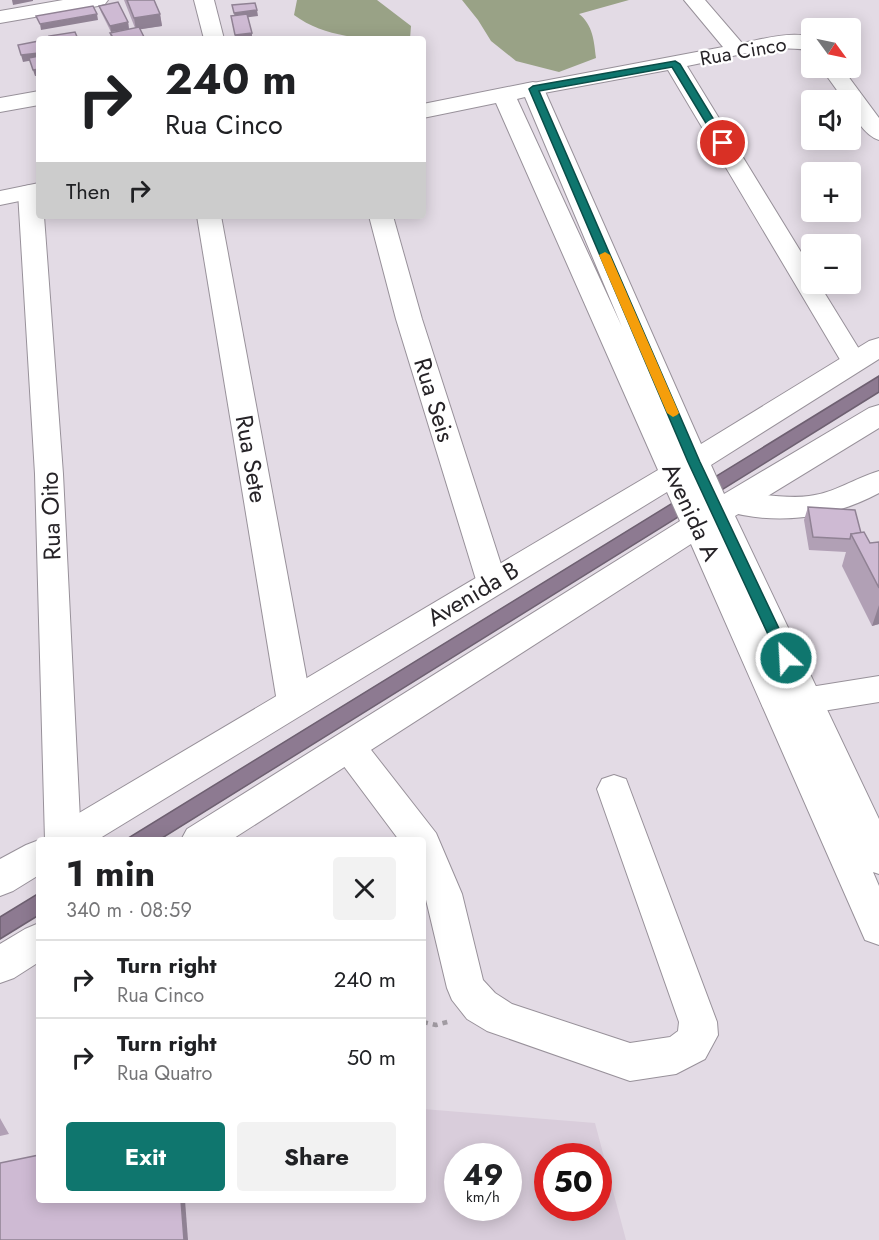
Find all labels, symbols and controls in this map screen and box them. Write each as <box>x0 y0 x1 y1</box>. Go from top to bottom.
north arrow <box>801 18 861 78</box>
map controls <box>801 18 861 294</box>
street label: Rua Cinco <box>698 30 789 73</box>
text: 240 m <box>165 49 297 110</box>
icon: right <box>66 60 144 138</box>
button: sound <box>801 90 861 150</box>
text: Rua Cinco <box>165 105 283 144</box>
pin <box>697 117 748 168</box>
icon: arrive <box>706 126 739 159</box>
button: + <box>801 162 861 222</box>
icon: right <box>123 174 156 207</box>
text: Then <box>66 175 111 207</box>
button: − <box>801 234 861 294</box>
street label: Rua Seis <box>405 354 464 446</box>
street label: Rua Sete <box>227 412 276 505</box>
street label: Avenida A <box>654 457 729 567</box>
street label: Rua Oito <box>31 471 70 561</box>
street label: Avenida B <box>420 552 525 635</box>
position arrow <box>754 626 818 690</box>
text: 1 min <box>66 847 155 899</box>
button: close <box>333 857 396 920</box>
text: 340 m · 08:59 <box>66 896 192 925</box>
text: Turn right <box>117 949 217 981</box>
icon: right <box>66 963 99 996</box>
text: 240 m <box>334 963 396 995</box>
text: Rua Cinco <box>117 981 204 1010</box>
text: Turn right <box>117 1027 217 1059</box>
icon: right <box>66 1041 99 1074</box>
text: 50 m <box>347 1041 396 1073</box>
text: Rua Quatro <box>117 1059 213 1088</box>
button: Exit <box>66 1122 225 1191</box>
button: Share <box>237 1122 396 1191</box>
speed limit sign: 50 <box>534 1143 612 1221</box>
text: 49 <box>462 1153 504 1196</box>
text: km/h <box>466 1186 500 1208</box>

